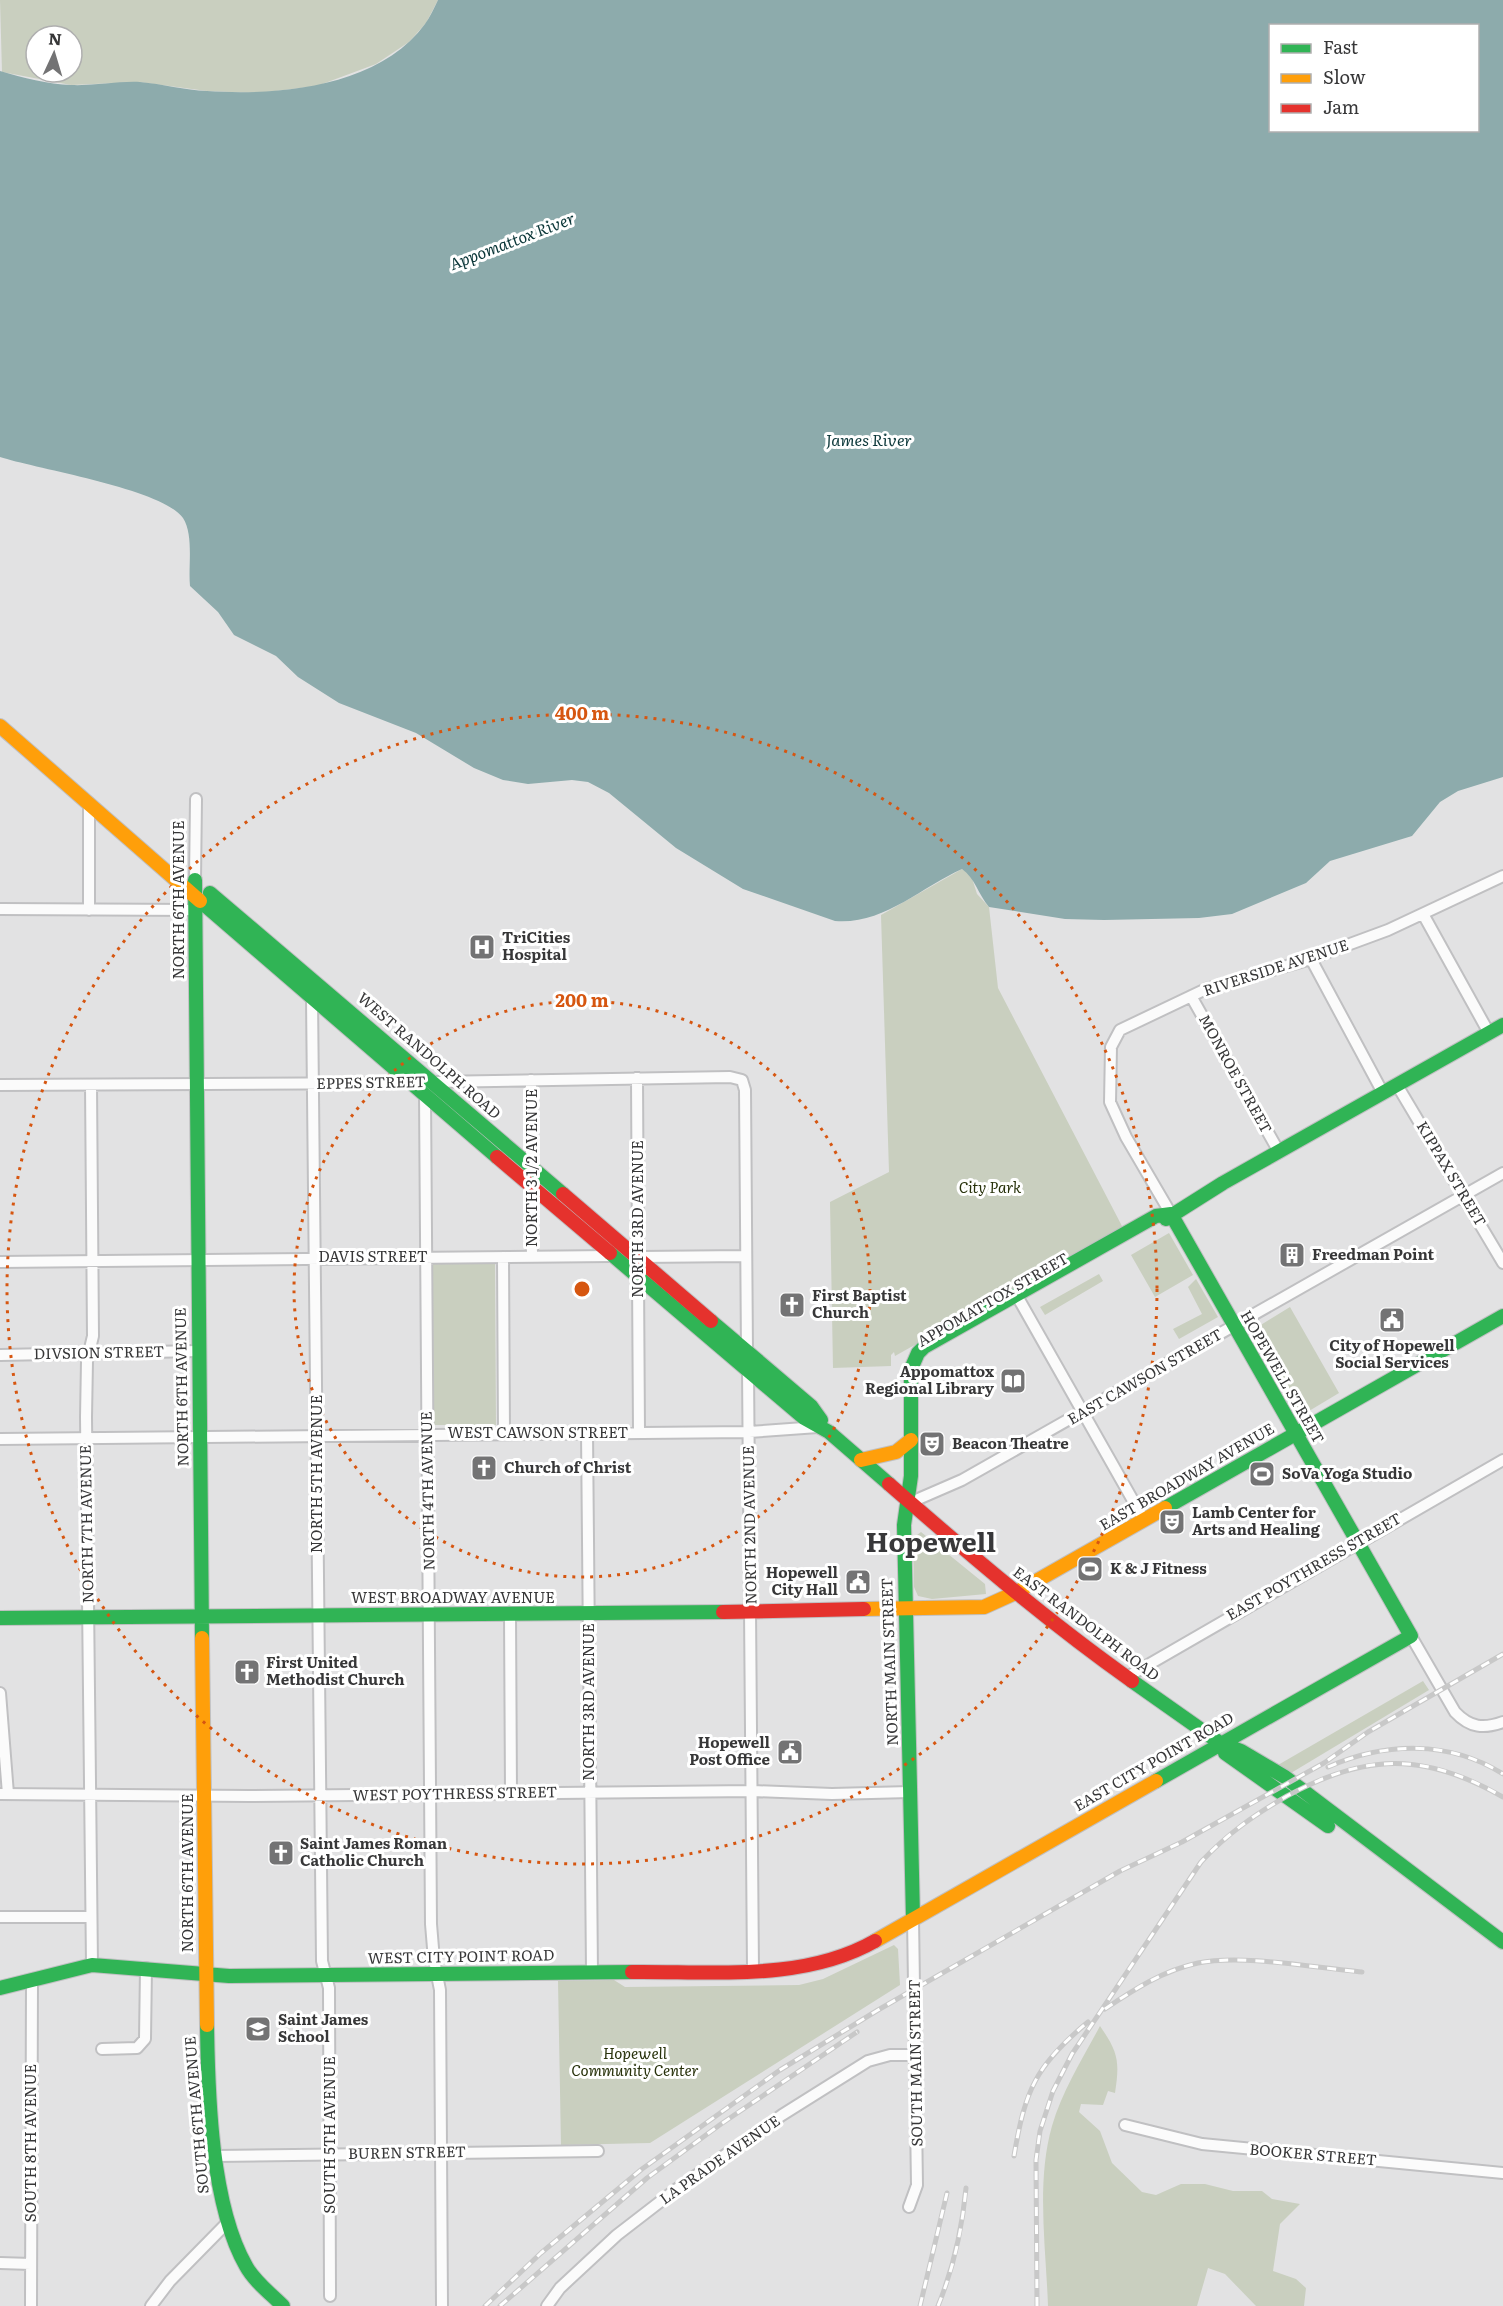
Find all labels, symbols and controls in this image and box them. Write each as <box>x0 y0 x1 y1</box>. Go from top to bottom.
north arrow <box>24 24 84 84</box>
legend <box>1269 24 1479 132</box>
text: N <box>48 26 63 50</box>
text: Fast <box>1323 33 1359 60</box>
text: Slow <box>1323 63 1366 90</box>
text: Jam <box>1323 93 1359 120</box>
water label: Appomattox River <box>445 205 578 275</box>
water label: James River <box>826 427 912 451</box>
text: 400 m <box>555 699 609 726</box>
street label: NORTH 6TH AVENUE <box>166 820 189 980</box>
place label: TriCities Hospital <box>502 925 571 965</box>
hospital icon: TriCities Hospital <box>467 932 497 962</box>
street label: RIVERSIDE AVENUE <box>1200 932 1351 1001</box>
street label: WEST RANDOLPH ROAD <box>353 986 507 1124</box>
text: 200 m <box>555 986 609 1013</box>
street label: MONROE STREET <box>1194 1009 1279 1137</box>
street label: EPPES STREET <box>316 1069 426 1094</box>
street label: NORTH 3 1/2 AVENUE <box>519 1089 542 1247</box>
street label: KIPPAX STREET <box>1412 1116 1493 1230</box>
street label: NORTH 3RD AVENUE <box>625 1140 648 1298</box>
park label: City Park <box>959 1175 1022 1198</box>
building icon: Freedman Point <box>1277 1240 1307 1270</box>
place label: Freedman Point <box>1312 1242 1435 1265</box>
street label: DAVIS STREET <box>318 1244 428 1267</box>
street label: APPOMATTOX STREET <box>912 1246 1072 1352</box>
centre of rings <box>572 1279 592 1299</box>
place label: First Baptist Church <box>812 1283 907 1323</box>
church icon: First Baptist Church <box>777 1290 807 1320</box>
street label: HOPEWELL STREET <box>1236 1305 1331 1447</box>
public building icon: City of Hopewell Social Services <box>1377 1305 1407 1335</box>
street label: NORTH 6TH AVENUE <box>168 1307 193 1467</box>
street label: EAST CAWSON STREET <box>1062 1322 1226 1430</box>
place label: City of Hopewell Social Services <box>1329 1333 1455 1373</box>
street label: DIVSION STREET <box>33 1339 164 1364</box>
place label: Appomattox Regional Library <box>865 1359 995 1399</box>
library icon: Appomattox Regional Library <box>998 1366 1028 1396</box>
street label: NORTH 5TH AVENUE <box>304 1395 327 1553</box>
street label: NORTH 4TH AVENUE <box>414 1411 439 1571</box>
street label: EAST BROADWAY AVENUE <box>1095 1416 1278 1535</box>
street label: WEST CAWSON STREET <box>448 1420 628 1443</box>
theatre icon: Beacon Theatre <box>917 1429 947 1459</box>
place label: Beacon Theatre <box>952 1431 1069 1454</box>
street label: NORTH 7TH AVENUE <box>73 1445 98 1604</box>
street label: NORTH 2ND AVENUE <box>736 1445 761 1605</box>
church icon: Church of Christ <box>469 1453 499 1483</box>
place label: Church of Christ <box>504 1455 632 1478</box>
sports icon: SoVa Yoga Studio <box>1247 1459 1277 1489</box>
place label: SoVa Yoga Studio <box>1282 1461 1412 1484</box>
place label: Lamb Center for Arts and Healing <box>1192 1500 1321 1540</box>
street label: EAST POYTHRESS STREET <box>1221 1506 1405 1625</box>
theatre icon: Lamb Center for Arts and Healing <box>1157 1507 1187 1537</box>
district label: Hopewell <box>866 1520 996 1560</box>
sports icon: K & J Fitness <box>1075 1554 1105 1584</box>
place label: K & J Fitness <box>1110 1556 1207 1579</box>
place label: Hopewell City Hall <box>766 1560 839 1600</box>
street label: EAST RANDOLPH ROAD <box>1009 1560 1165 1686</box>
public building icon: Hopewell City Hall <box>843 1567 873 1597</box>
street label: NORTH MAIN STREET <box>874 1578 903 1746</box>
street label: WEST BROADWAY AVENUE <box>351 1585 555 1608</box>
street label: NORTH 3RD AVENUE <box>576 1623 599 1781</box>
place label: First United Methodist Church <box>266 1650 405 1690</box>
church icon: First United Methodist Church <box>232 1657 262 1687</box>
street label: EAST CITY POINT ROAD <box>1069 1705 1238 1816</box>
place label: Hopewell Post Office <box>689 1730 771 1770</box>
public building icon: Hopewell Post Office <box>775 1737 805 1767</box>
street label: WEST POYTHRESS STREET <box>353 1779 557 1806</box>
street label: NORTH 6TH AVENUE <box>175 1793 198 1953</box>
place label: Saint James Roman Catholic Church <box>300 1831 448 1871</box>
church icon: Saint James Roman Catholic Church <box>266 1838 296 1868</box>
street label: WEST CITY POINT ROAD <box>367 1942 555 1969</box>
street label: SOUTH MAIN STREET <box>902 1979 927 2147</box>
place label: Saint James School <box>278 2007 369 2047</box>
school or university icon: Saint James School <box>243 2014 273 2044</box>
street label: SOUTH 6TH AVENUE <box>177 2035 214 2195</box>
park label: Hopewell Community Center <box>571 2041 699 2081</box>
street label: SOUTH 5TH AVENUE <box>317 2056 340 2214</box>
street label: SOUTH 8TH AVENUE <box>18 2064 41 2222</box>
street label: LA PRADE AVENUE <box>654 2108 784 2209</box>
street label: BOOKER STREET <box>1248 2136 1378 2171</box>
street label: BUREN STREET <box>348 2139 466 2164</box>

